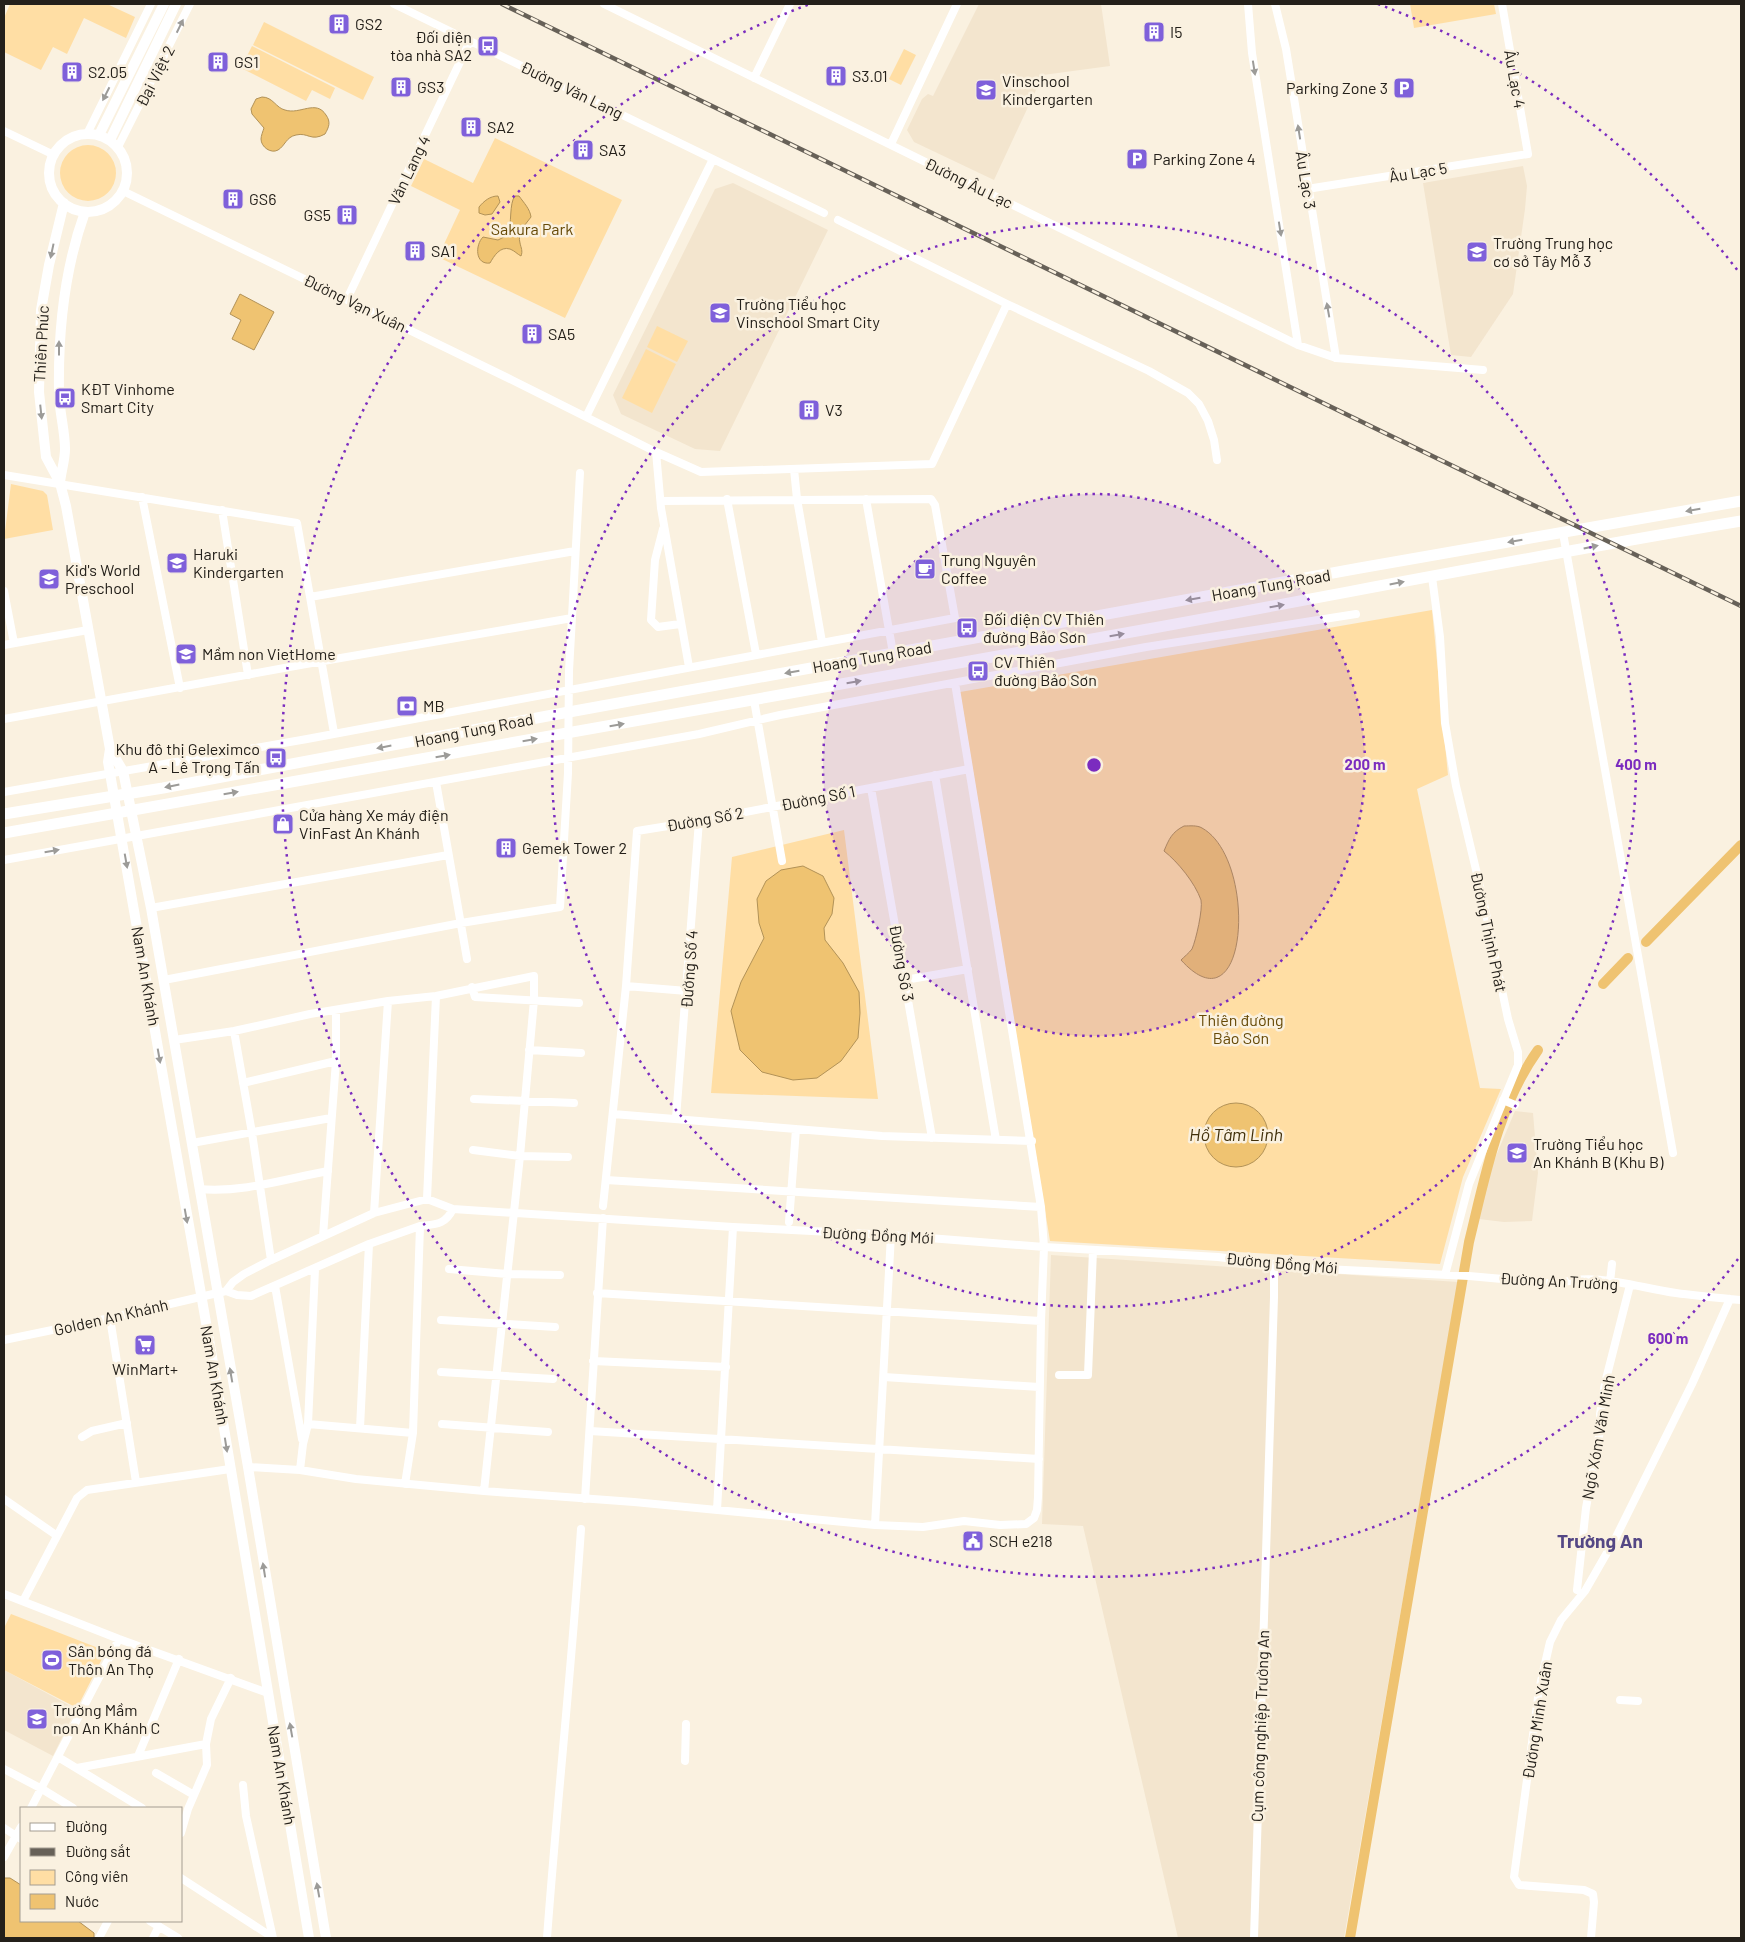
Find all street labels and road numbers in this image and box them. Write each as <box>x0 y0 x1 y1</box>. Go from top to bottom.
street label: Đại Việt 2 <box>131 42 178 109</box>
street label: Âu Lạc 4 <box>1501 48 1530 110</box>
street label: Đường Văn Lang <box>518 57 626 123</box>
street label: Văn Lang 4 <box>384 132 434 208</box>
street label: Âu Lạc 3 <box>1293 150 1320 210</box>
street label: Đường Âu Lạc <box>922 153 1016 212</box>
street label: Âu Lạc 5 <box>1388 158 1448 185</box>
street label: Đường Vạn Xuân <box>301 270 410 336</box>
street label: Thiên Phúc <box>29 305 52 383</box>
street label: Hoang Tung Road <box>1210 565 1332 604</box>
street label: Hoang Tung Road <box>811 637 933 676</box>
street label: Hoang Tung Road <box>413 709 535 750</box>
street label: Đường Số 1 <box>779 781 857 814</box>
street label: Đường Số 2 <box>665 802 745 835</box>
street label: Đường Thịnh Phát <box>1467 870 1512 994</box>
street label: Đường Số 3 <box>886 923 919 1003</box>
street label: Nam An Khánh <box>128 925 165 1027</box>
street label: Đường Số 4 <box>676 929 701 1009</box>
street label: Đường Đồng Mới <box>821 1222 935 1247</box>
street label: Đường Đồng Mới <box>1225 1248 1339 1277</box>
street label: Đường An Trường <box>1499 1268 1619 1293</box>
street label: Golden An Khánh <box>52 1294 170 1339</box>
street label: Nam An Khánh <box>197 1324 234 1426</box>
street label: Ngõ Xóm Văn Minh <box>1577 1373 1618 1501</box>
street label: Cụm công nghiệp Trường An <box>1247 1629 1272 1822</box>
street label: Đường Minh Xuân <box>1518 1660 1555 1780</box>
street label: Nam An Khánh <box>264 1724 301 1826</box>

